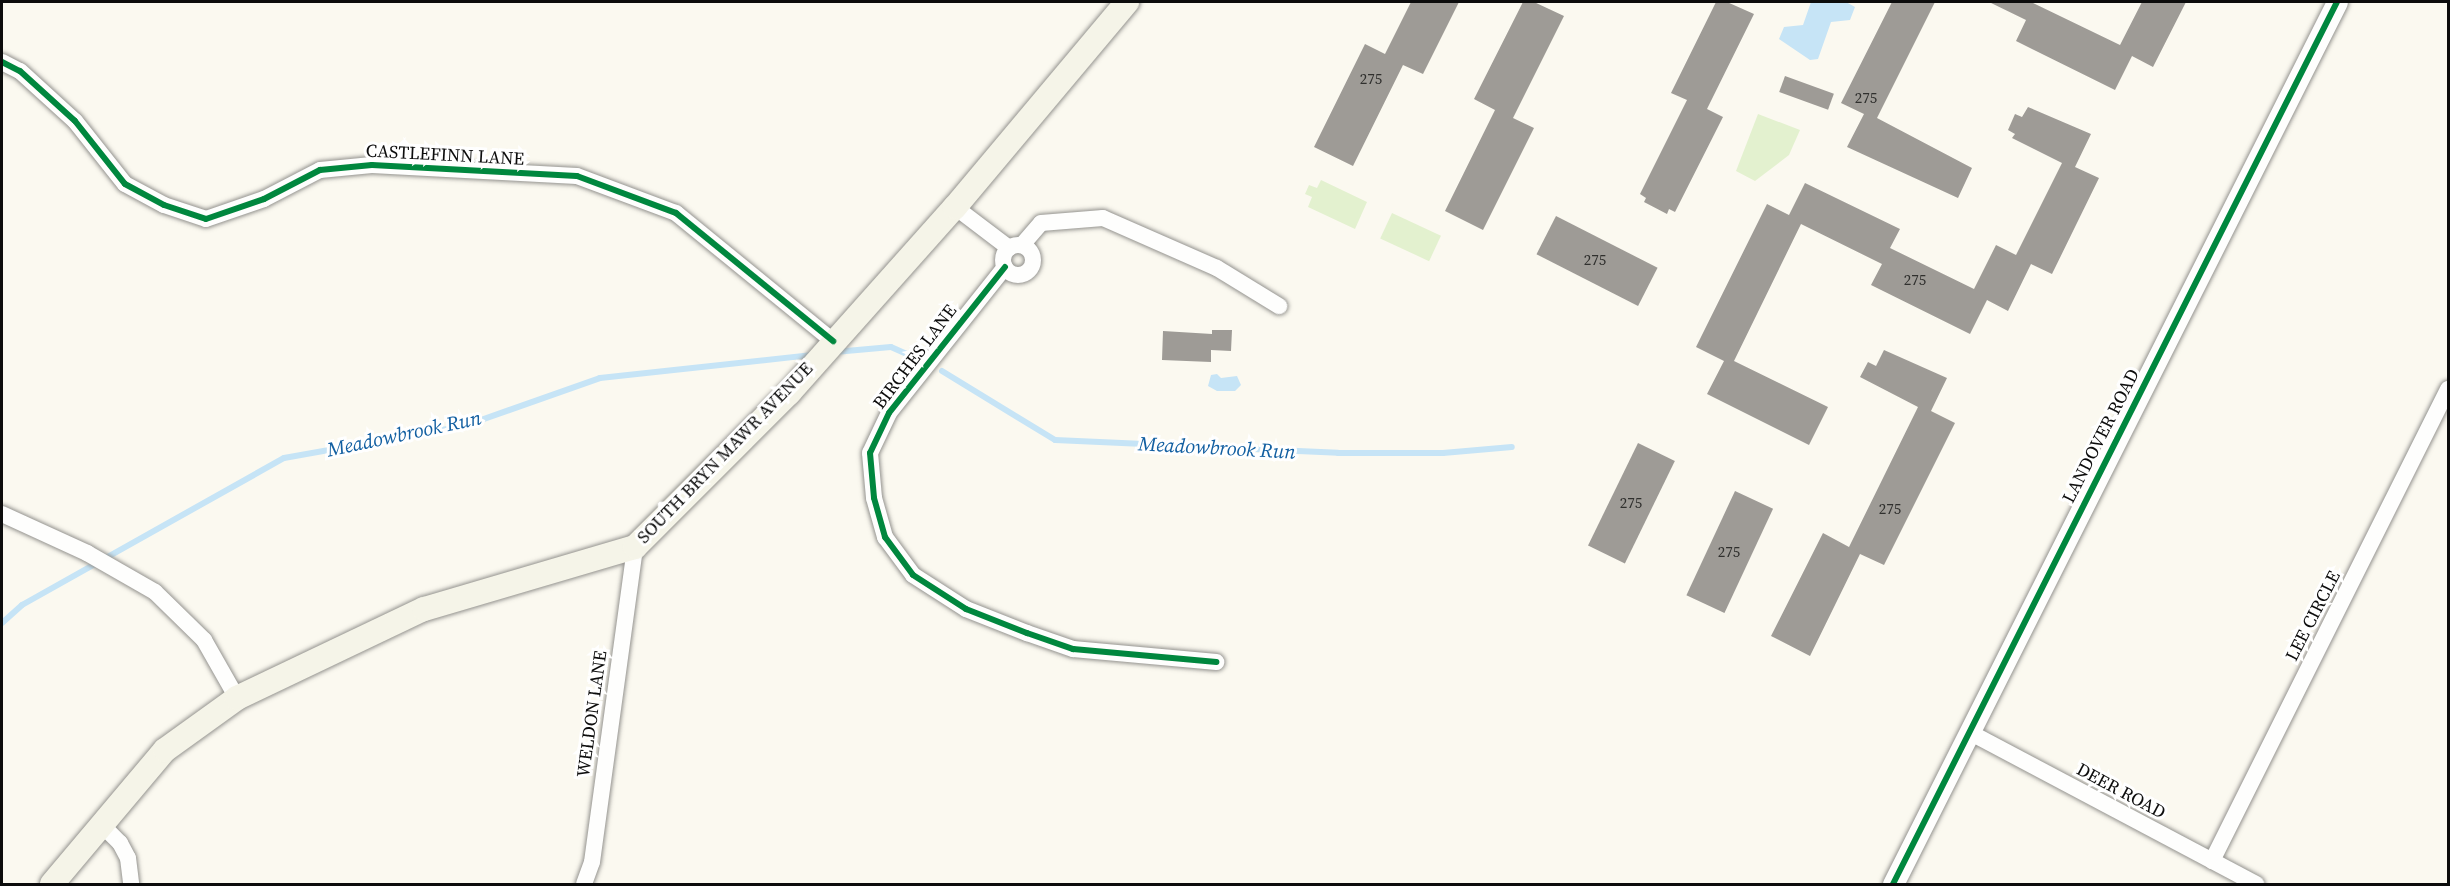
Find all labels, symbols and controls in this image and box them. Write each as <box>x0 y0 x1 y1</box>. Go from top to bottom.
house number: 275 <box>1360 70 1382 88</box>
house number: 275 <box>1855 89 1877 107</box>
street label: CASTLEFINN LANE <box>365 140 525 170</box>
house number: 275 <box>1584 251 1606 269</box>
house number: 275 <box>1904 271 1926 289</box>
street label: BIRCHES LANE <box>869 301 961 413</box>
street label: SOUTH BRYN MAWR AVENUE <box>633 358 817 548</box>
street label: LANDOVER ROAD <box>2058 365 2144 507</box>
water label: Meadowbrook Run <box>325 406 483 462</box>
water label: Meadowbrook Run <box>1138 432 1296 464</box>
house number: 275 <box>1620 494 1642 512</box>
house number: 275 <box>1879 500 1901 518</box>
house number: 275 <box>1718 543 1740 561</box>
street label: LEE CIRCLE <box>2281 567 2345 665</box>
street label: WELDON LANE <box>572 649 612 779</box>
street label: DEER ROAD <box>2073 759 2169 823</box>

